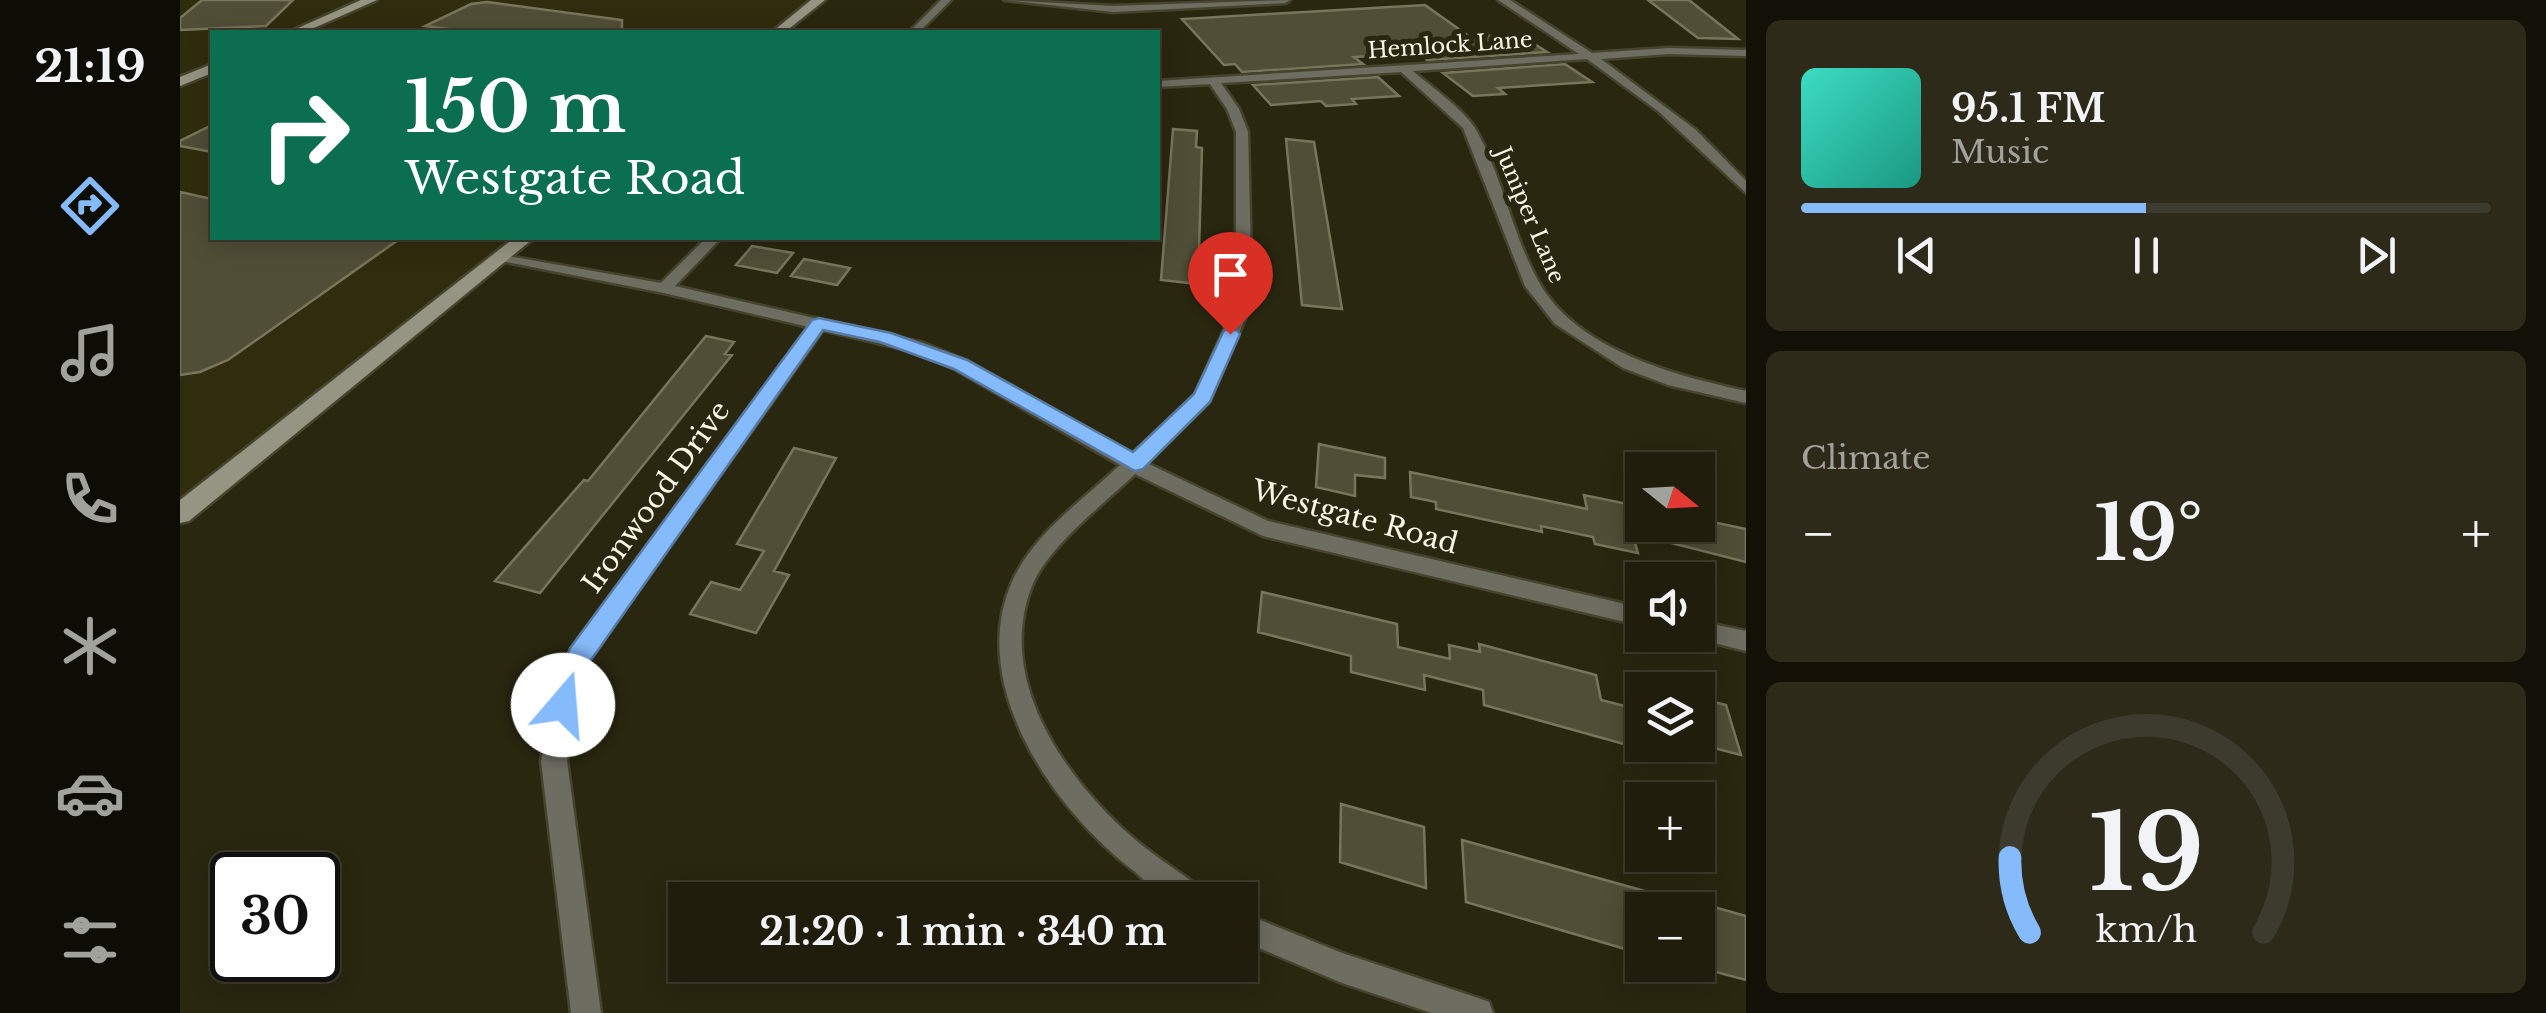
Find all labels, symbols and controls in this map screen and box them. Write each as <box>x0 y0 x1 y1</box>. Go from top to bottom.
street label: Hemlock Lane <box>1367 26 1533 64</box>
text: 21:19 <box>34 38 146 94</box>
text: 150 m <box>405 64 626 151</box>
icon: right <box>240 70 370 200</box>
text: 95.1 FM <box>1951 85 2105 132</box>
text: Music <box>1951 132 2049 172</box>
street label: Juniper Lane <box>1488 140 1571 287</box>
text: Westgate Road <box>405 150 745 206</box>
icon: directions <box>55 171 125 241</box>
icon: previous <box>1889 228 1944 283</box>
icon: pause <box>2119 228 2174 283</box>
icon: next <box>2349 228 2404 283</box>
pin <box>1188 232 1273 335</box>
icon: arrive <box>1203 247 1258 302</box>
icon: music <box>55 318 125 388</box>
street label: Ironwood Drive <box>575 394 737 600</box>
text: Climate <box>1801 438 1930 478</box>
north arrow <box>1625 452 1715 542</box>
map controls <box>1625 452 1715 982</box>
icon: phone <box>55 464 125 534</box>
street label: Westgate Road <box>1247 472 1462 561</box>
text: 19° <box>2094 487 2202 580</box>
text: − <box>1801 500 1836 568</box>
text: + <box>2461 500 2491 568</box>
button: sound <box>1625 562 1715 652</box>
icon: climate <box>55 611 125 681</box>
position arrow <box>511 653 615 757</box>
button: layers <box>1625 672 1715 762</box>
icon: car <box>55 758 125 828</box>
button: + <box>1625 782 1715 872</box>
text: 19 <box>2088 789 2204 918</box>
speed limit sign: 30 <box>210 852 340 982</box>
button: − <box>1625 892 1715 982</box>
icon: filters <box>55 905 125 975</box>
text: km/h <box>2095 907 2197 952</box>
text: 21:20 · 1 min · 340 m <box>759 908 1167 955</box>

